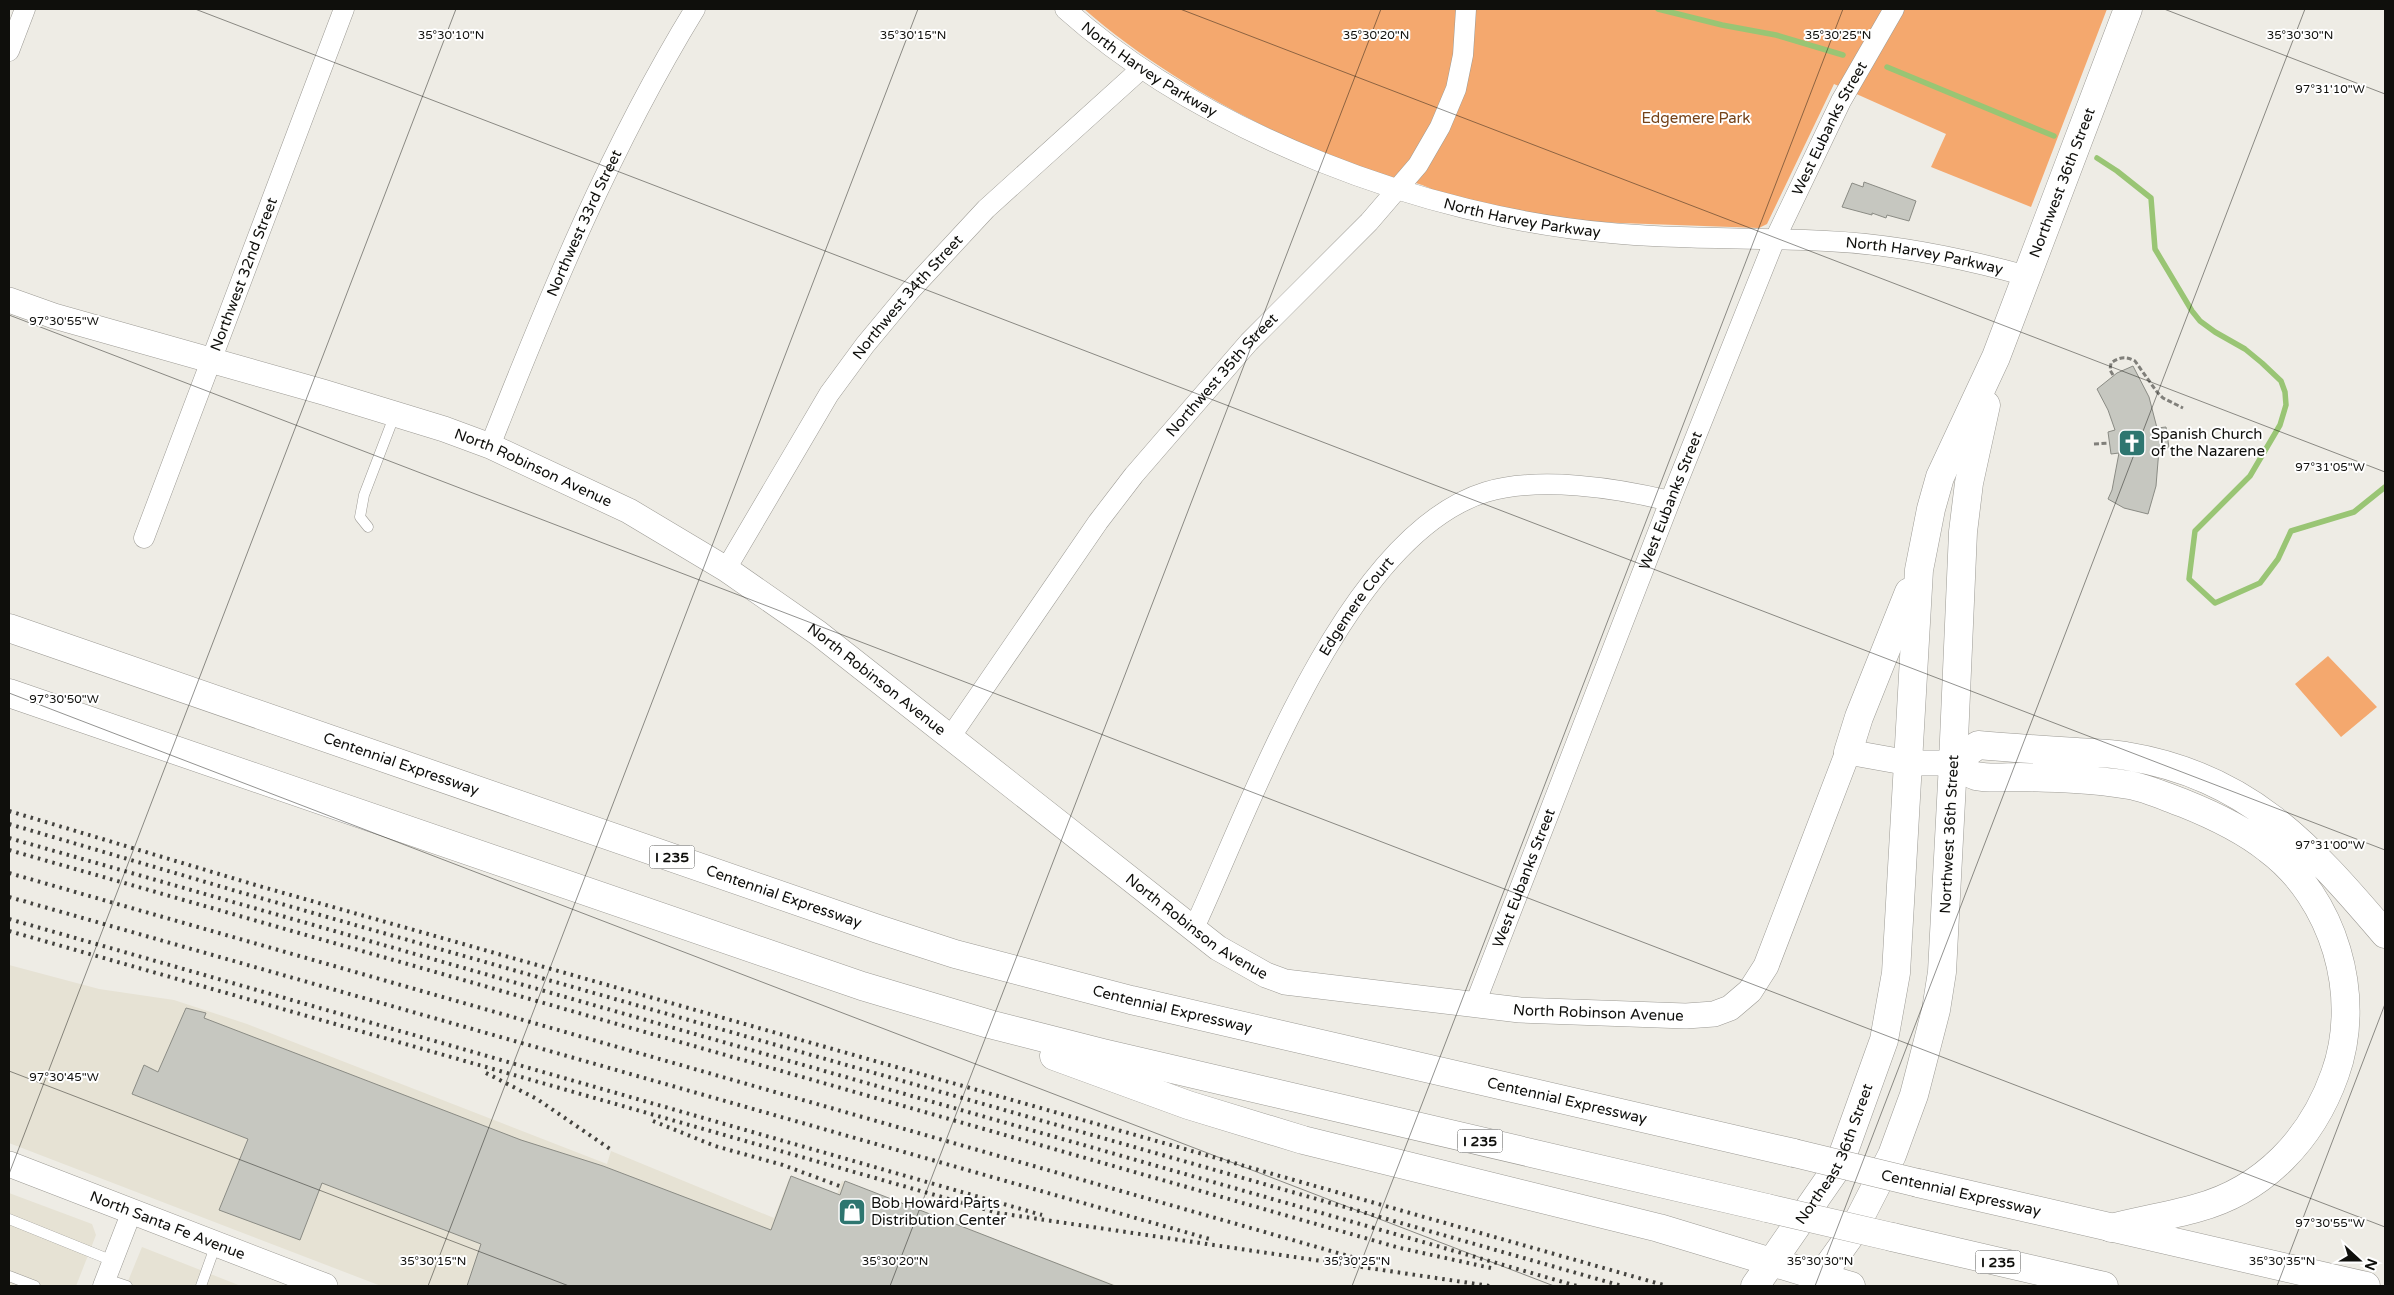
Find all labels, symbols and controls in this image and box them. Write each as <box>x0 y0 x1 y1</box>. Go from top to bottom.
street label: North Harvey Parkway <box>1078 18 1220 121</box>
text: 35°30'10"N <box>418 28 484 42</box>
text: 35°30'15"N <box>880 28 946 42</box>
text: 35°30'20"N <box>1343 28 1409 42</box>
text: 35°30'25"N <box>1805 28 1871 42</box>
text: 35°30'30"N <box>2267 28 2333 42</box>
street label: West Eubanks Street <box>1788 58 1871 198</box>
text: 97°31'10"W <box>2295 82 2365 96</box>
street label: Northwest 36th Street <box>2026 105 2099 260</box>
park label: Edgemere Park <box>1642 109 1751 127</box>
street label: Northwest 33rd Street <box>543 146 625 299</box>
street label: North Harvey Parkway <box>1442 194 1602 241</box>
street label: Northwest 32nd Street <box>207 195 281 354</box>
street label: Northwest 34th Street <box>849 231 967 363</box>
street label: North Harvey Parkway <box>1845 233 2005 278</box>
street label: Northwest 35th Street <box>1162 309 1282 440</box>
text: 97°30'55"W <box>29 314 99 328</box>
street label: North Robinson Avenue <box>452 425 615 511</box>
place label: Spanish Church of the Nazarene <box>2151 425 2265 460</box>
street label: West Eubanks Street <box>1635 428 1706 573</box>
church icon: Spanish Church of the Nazarene <box>2117 428 2147 458</box>
text: 97°31'05"W <box>2295 460 2365 474</box>
street label: Edgemere Court <box>1315 553 1397 659</box>
street label: North Robinson Avenue <box>804 619 949 739</box>
text: 97°30'50"W <box>29 692 99 706</box>
street label: Centennial Expressway <box>321 729 481 799</box>
street label: Northwest 36th Street <box>1936 754 1962 914</box>
street label: West Eubanks Street <box>1489 806 1559 950</box>
text: 97°31'00"W <box>2295 838 2365 852</box>
road number: I 235 <box>650 846 694 869</box>
street label: Centennial Expressway <box>704 861 864 932</box>
street label: North Robinson Avenue <box>1122 870 1271 983</box>
street label: Centennial Expressway <box>1091 981 1254 1037</box>
street label: North Robinson Avenue <box>1512 1000 1684 1025</box>
text: 97°30'45"W <box>29 1070 99 1084</box>
street label: Centennial Expressway <box>1485 1073 1649 1128</box>
street label: Northeast 36th Street <box>1792 1081 1877 1228</box>
road number: I 235 <box>1458 1130 1502 1152</box>
street label: Centennial Expressway <box>1879 1166 2043 1220</box>
street label: North Santa Fe Avenue <box>87 1187 248 1263</box>
place label: Bob Howard Parts Distribution Center <box>871 1194 1006 1229</box>
shop icon: Bob Howard Parts Distribution Center <box>837 1197 867 1227</box>
text: 97°30'55"W <box>2295 1216 2365 1230</box>
north arrow <box>2334 1235 2384 1285</box>
road number: I 235 <box>1976 1250 2020 1274</box>
text: 35°30'15"N <box>400 1254 466 1268</box>
text: 35°30'20"N <box>862 1254 928 1268</box>
text: 35°30'25"N <box>1324 1254 1390 1268</box>
text: 35°30'30"N <box>1787 1254 1853 1268</box>
text: 35°30'35"N <box>2249 1254 2315 1268</box>
text: N <box>2361 1256 2381 1273</box>

